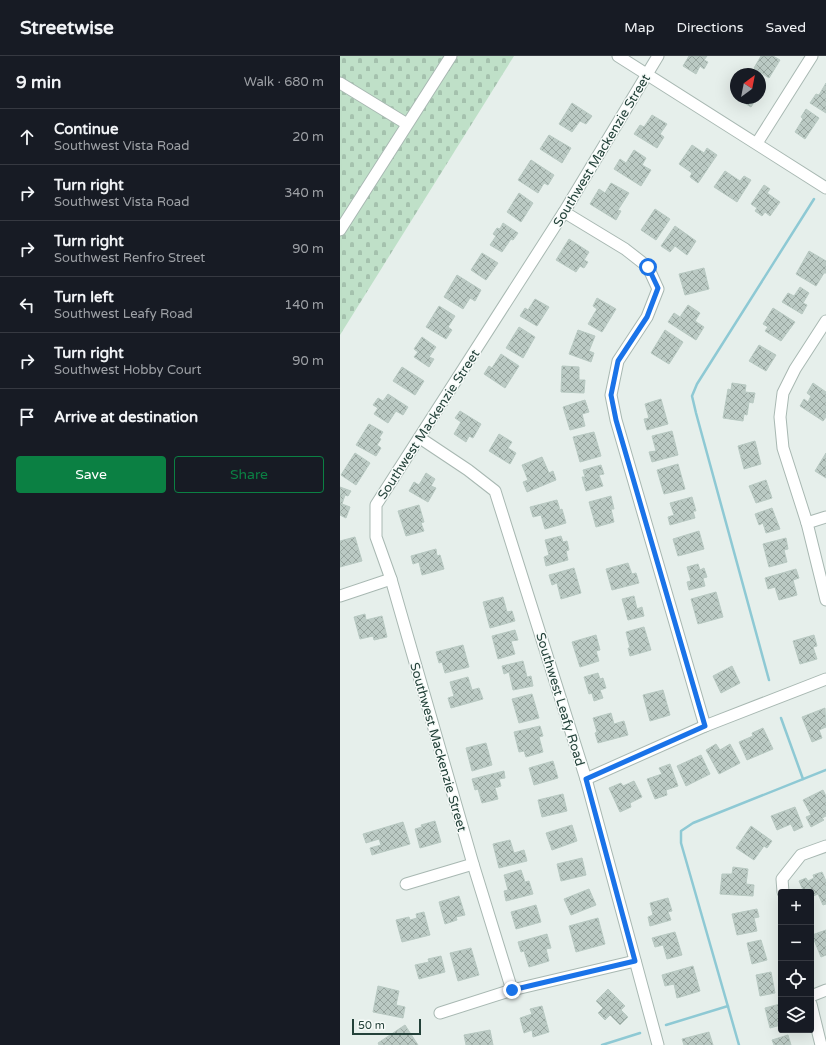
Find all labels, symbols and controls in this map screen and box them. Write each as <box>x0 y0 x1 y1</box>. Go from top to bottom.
text: Streetwise <box>20 17 114 39</box>
text: Map <box>624 19 655 36</box>
text: Directions <box>677 19 744 36</box>
text: Saved <box>766 19 806 36</box>
north arrow <box>730 68 766 104</box>
street label: Southwest Mackenzie Street <box>550 71 654 230</box>
text: 9 min <box>16 72 61 93</box>
text: Walk · 680 m <box>244 74 324 90</box>
text: Continue <box>54 120 118 138</box>
icon: ahead <box>16 126 38 148</box>
text: 20 m <box>292 129 324 145</box>
text: Southwest Vista Road <box>54 138 189 154</box>
text: Turn right <box>54 176 124 194</box>
icon: right <box>16 182 38 204</box>
text: 340 m <box>284 185 324 201</box>
text: Southwest Vista Road <box>54 194 189 210</box>
text: Turn right <box>54 232 124 250</box>
icon: right <box>16 238 38 260</box>
text: 90 m <box>292 241 324 257</box>
text: Southwest Renfro Street <box>54 250 205 266</box>
route start <box>639 258 657 276</box>
text: Turn left <box>54 288 114 306</box>
icon: left <box>16 294 38 316</box>
text: 140 m <box>284 297 324 313</box>
text: Southwest Leafy Road <box>54 306 193 322</box>
text: Turn right <box>54 344 124 362</box>
street label: Southwest Mackenzie Street <box>374 347 483 502</box>
icon: right <box>16 350 38 372</box>
text: 90 m <box>292 353 324 369</box>
text: Southwest Hobby Court <box>54 362 202 378</box>
icon: arrive <box>16 406 38 428</box>
text: Arrive at destination <box>54 408 198 426</box>
button: Save <box>16 456 166 493</box>
button: Share <box>174 456 324 493</box>
street label: Southwest Leafy Road <box>532 631 588 768</box>
street label: Southwest Mackenzie Street <box>406 661 470 834</box>
map controls <box>778 889 814 1033</box>
button: + <box>778 889 814 925</box>
button: − <box>778 925 814 961</box>
button: locate <box>778 961 814 997</box>
route end <box>503 981 521 999</box>
button: layers <box>778 997 814 1033</box>
scale bar <box>352 1017 421 1036</box>
text: 50 m <box>358 1019 385 1032</box>

